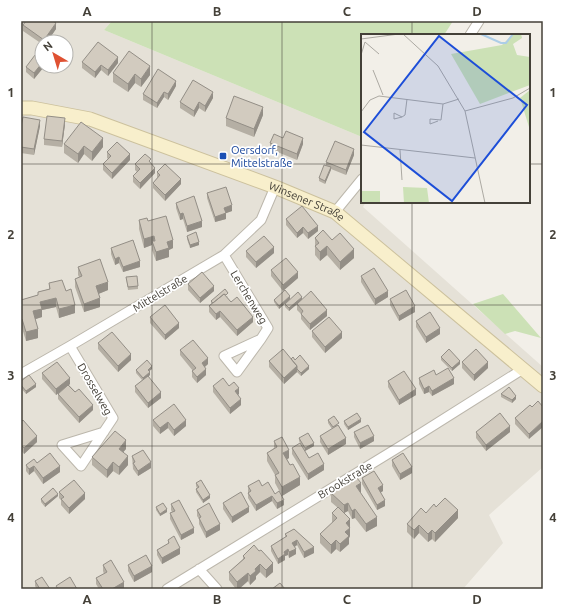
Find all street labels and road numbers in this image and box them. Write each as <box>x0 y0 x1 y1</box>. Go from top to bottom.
street label: Winsener Straße <box>267 179 347 224</box>
street label: Lerchenweg <box>228 268 270 326</box>
street label: Mittelstraße <box>131 272 189 314</box>
street label: Drosselweg <box>75 361 115 417</box>
street label: Brookstraße <box>316 459 374 501</box>

